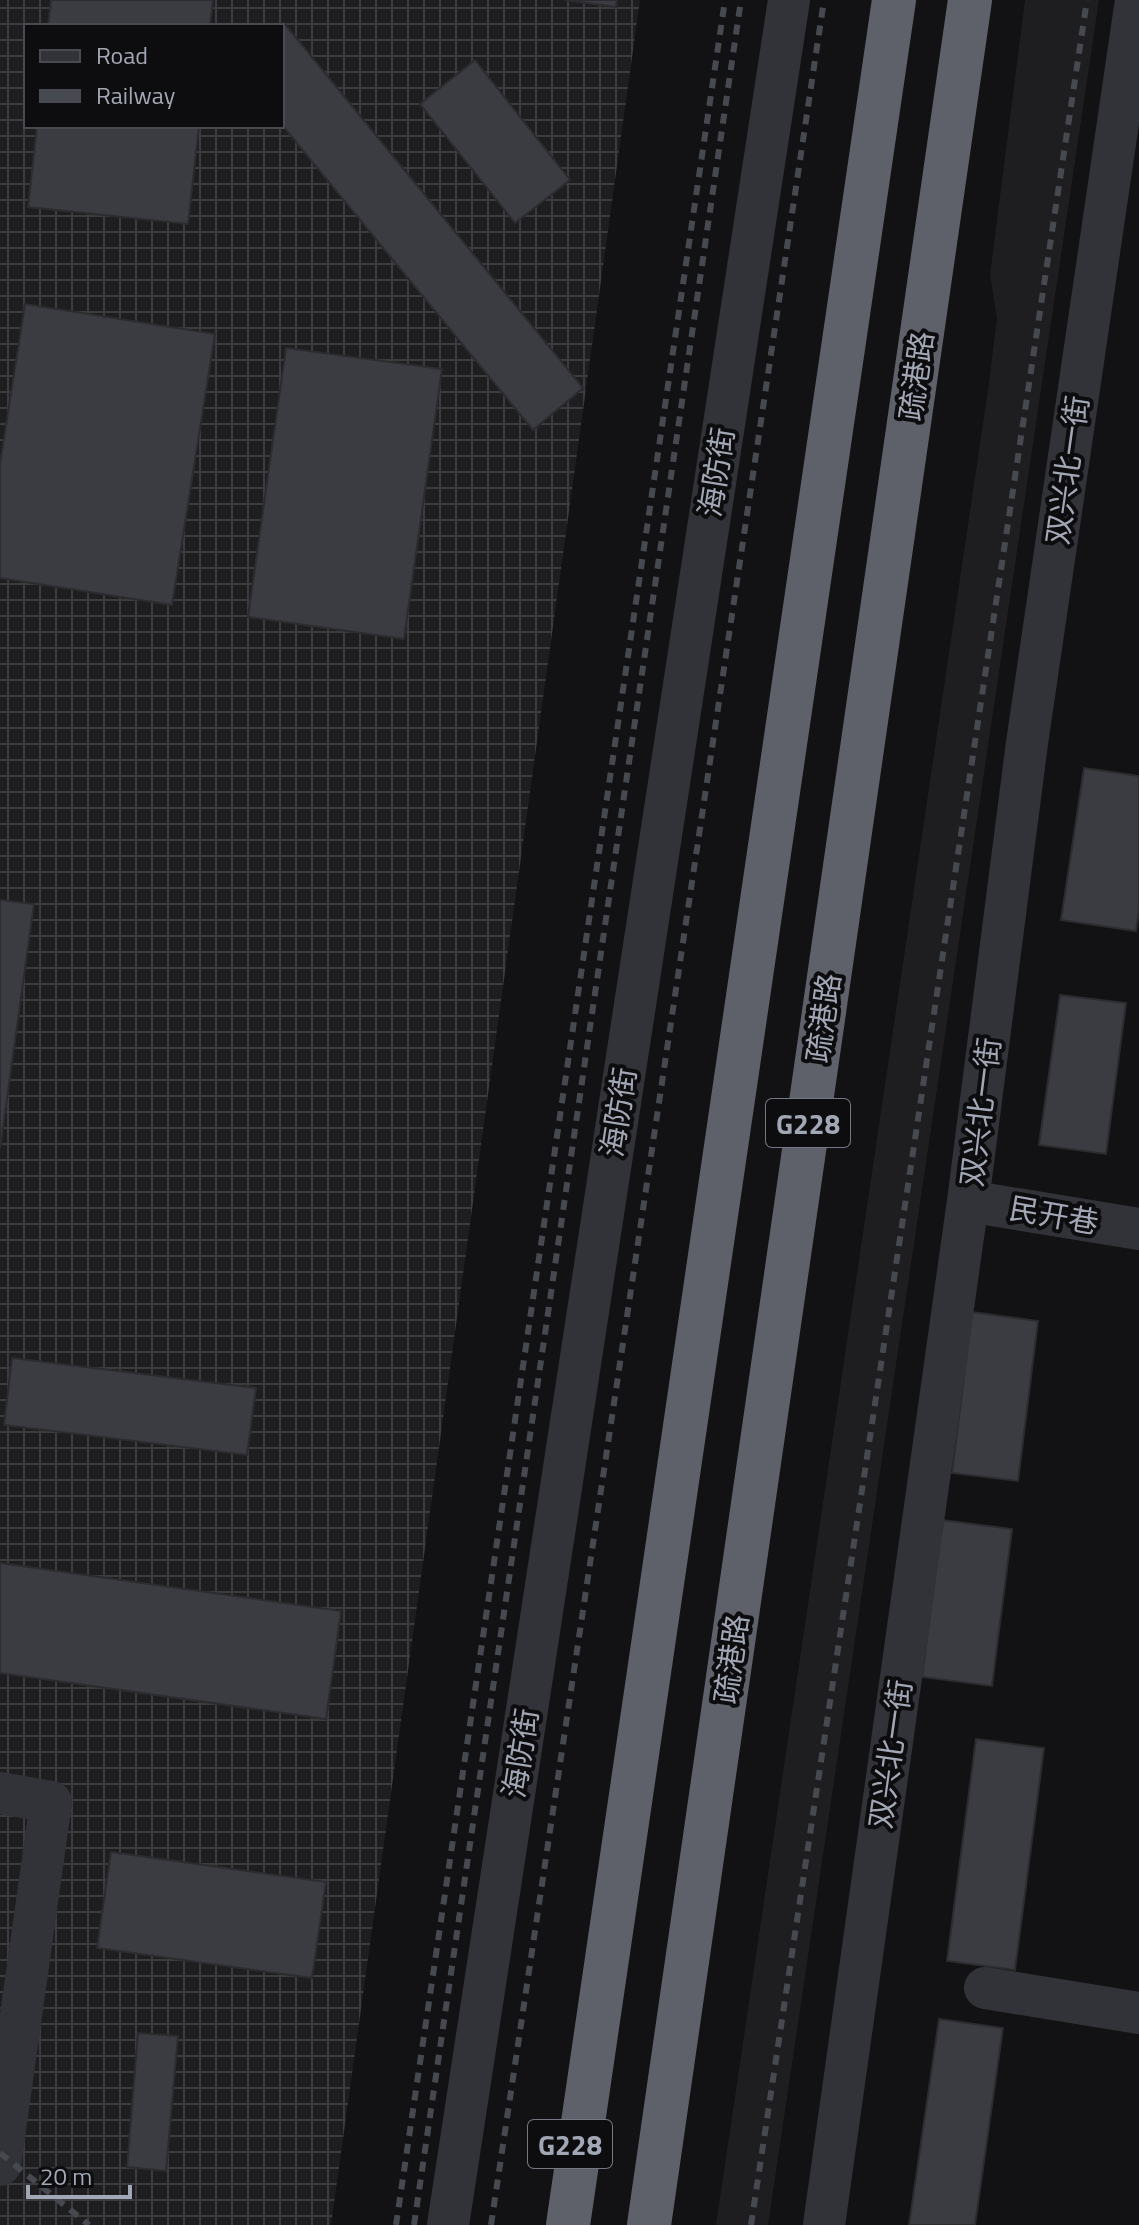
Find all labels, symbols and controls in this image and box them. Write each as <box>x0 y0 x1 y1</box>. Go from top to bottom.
legend <box>24 24 284 128</box>
text: Road <box>96 37 148 73</box>
text: Railway <box>96 77 176 113</box>
street label: 疏港路 <box>887 328 945 424</box>
street label: 双兴北一街 <box>1034 393 1100 547</box>
street label: 海防街 <box>686 424 746 520</box>
street label: 疏港路 <box>794 970 852 1066</box>
street label: 双兴北一街 <box>948 1035 1012 1189</box>
street label: 海防街 <box>588 1064 648 1160</box>
road number: G228 <box>766 1099 850 1147</box>
street label: 民开巷 <box>1006 1185 1102 1245</box>
street label: 疏港路 <box>702 1611 760 1707</box>
street label: 双兴北一街 <box>857 1677 923 1831</box>
street label: 海防街 <box>490 1705 550 1801</box>
road number: G228 <box>528 2120 612 2168</box>
scale bar <box>28 2149 130 2199</box>
text: 20 m <box>40 2158 92 2194</box>

